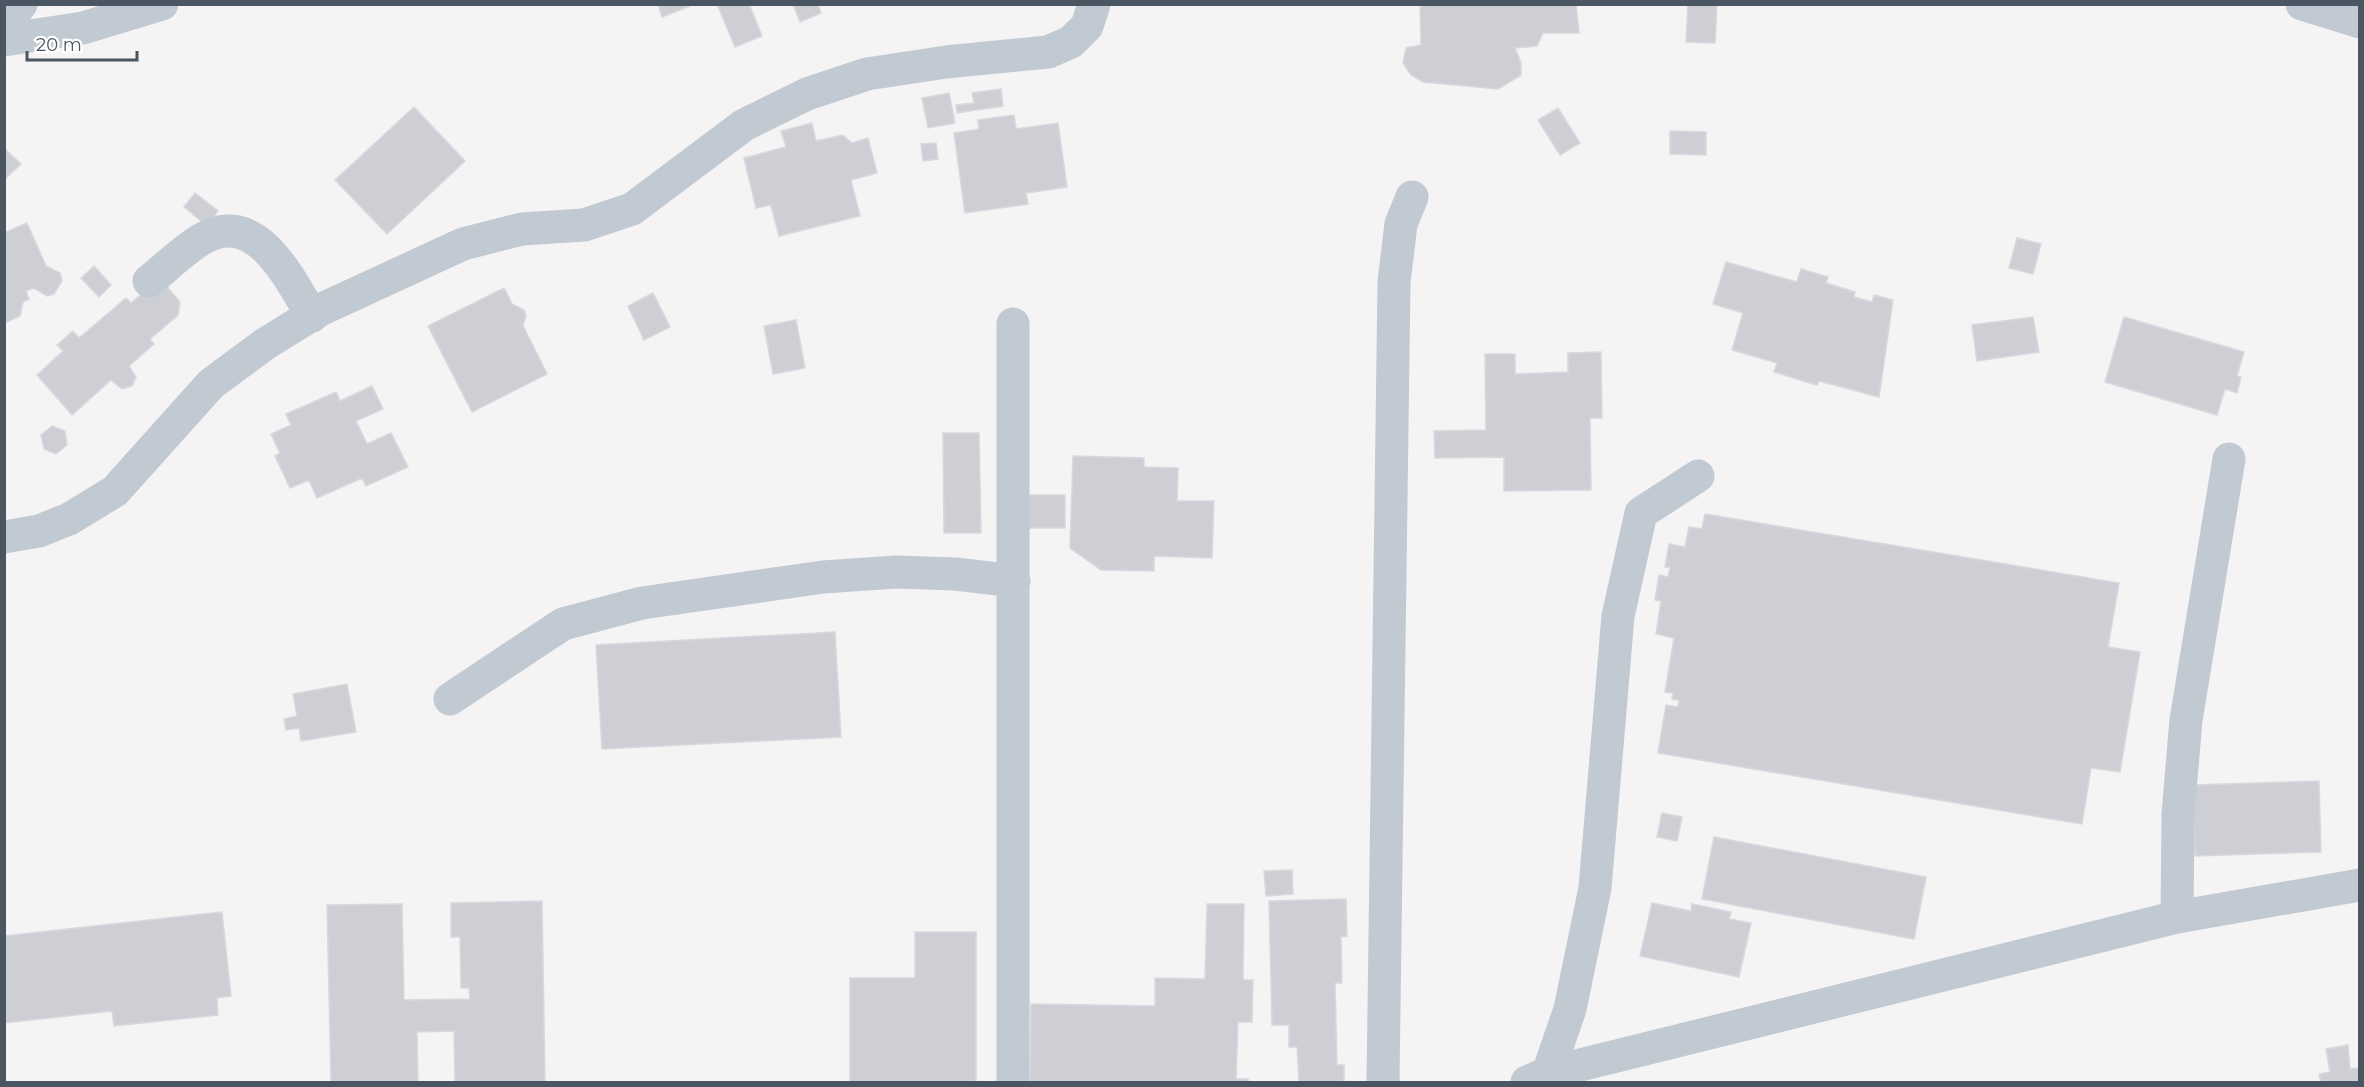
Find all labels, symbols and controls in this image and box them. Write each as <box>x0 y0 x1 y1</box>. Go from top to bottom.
scale bar <box>27 24 136 62</box>
text: 20 m <box>36 34 82 56</box>

